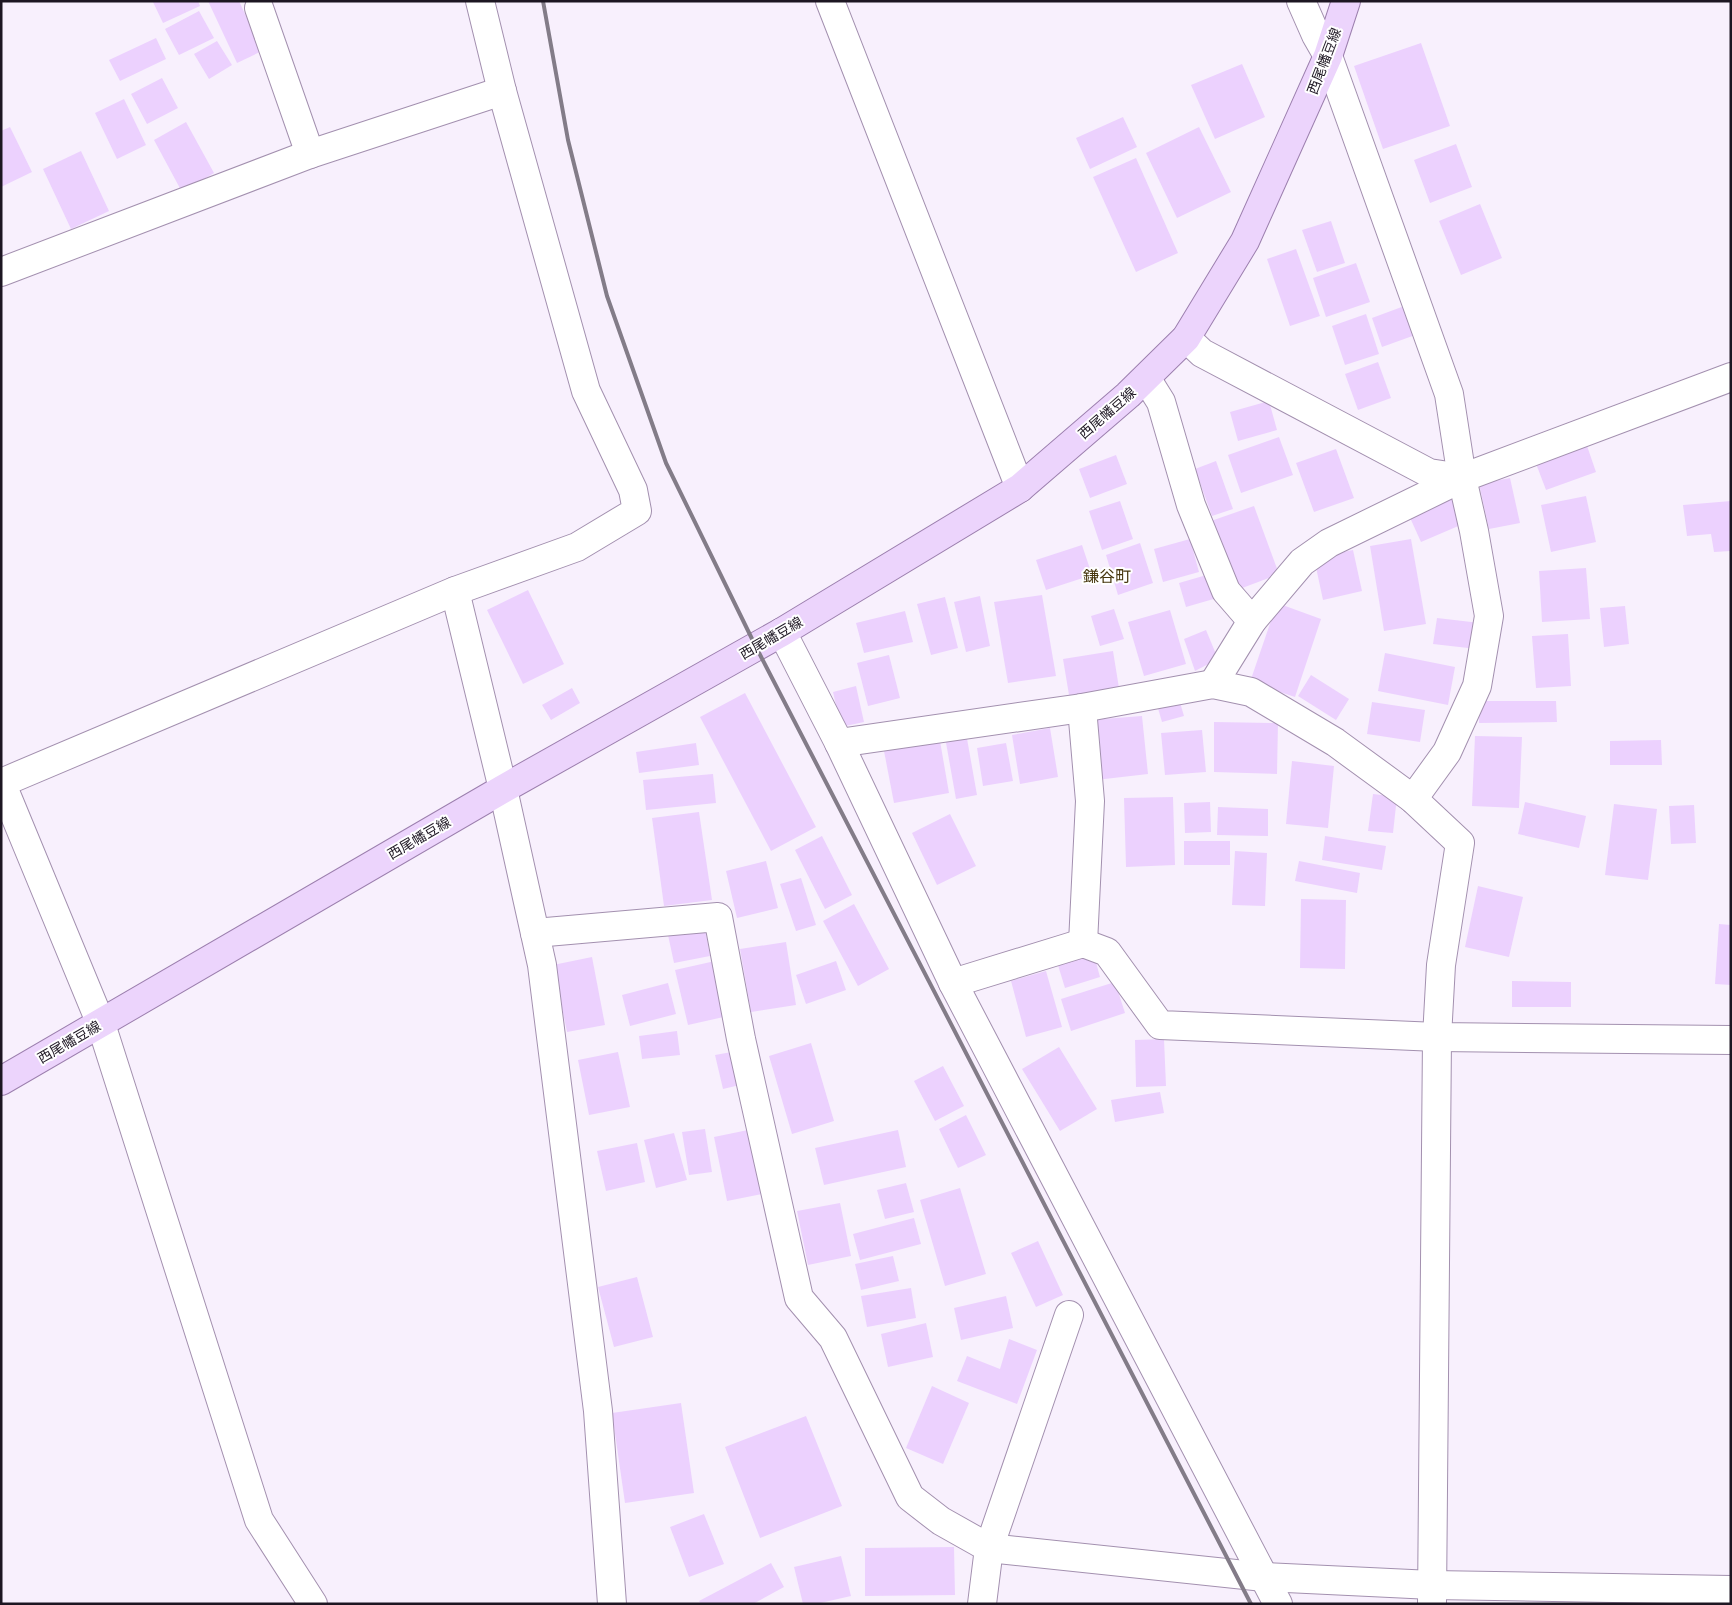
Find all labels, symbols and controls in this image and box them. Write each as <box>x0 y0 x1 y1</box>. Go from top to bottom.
street label: 西尾幡豆線 <box>1303 25 1345 97</box>
street label: 西尾幡豆線 <box>1075 383 1139 443</box>
district label: 鎌谷町 <box>1083 566 1131 587</box>
street label: 西尾幡豆線 <box>736 613 806 663</box>
street label: 西尾幡豆線 <box>384 813 454 863</box>
street label: 西尾幡豆線 <box>34 1017 104 1067</box>

